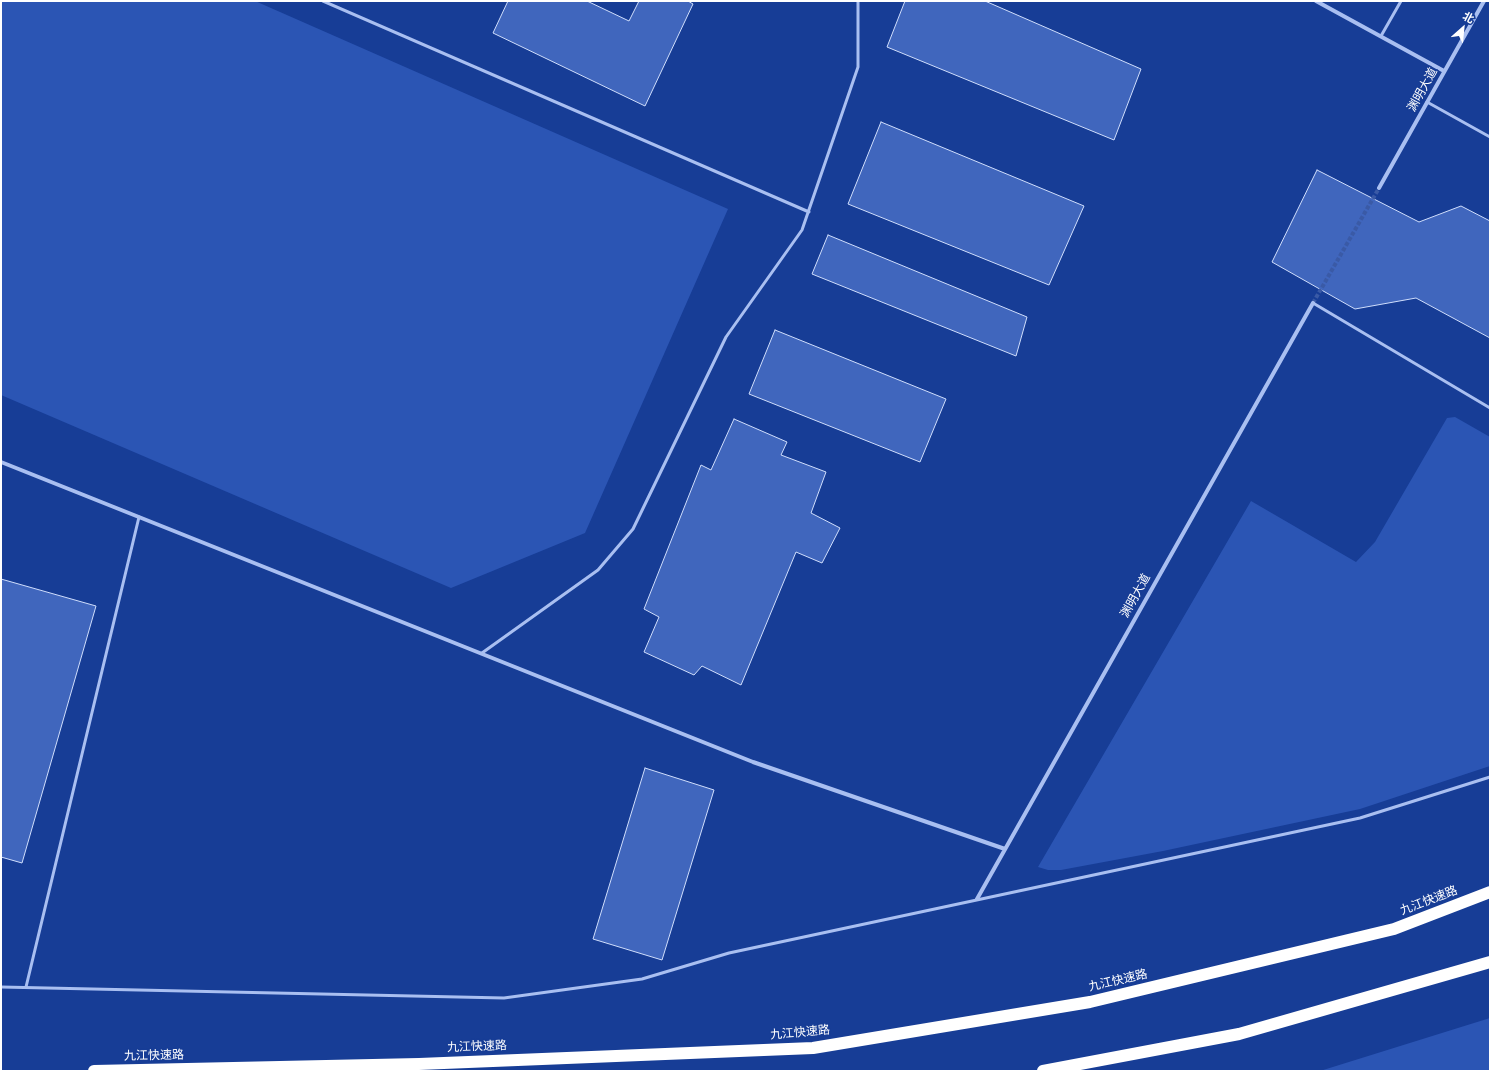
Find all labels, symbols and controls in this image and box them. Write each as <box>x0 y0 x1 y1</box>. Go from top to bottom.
north arrow <box>1443 8 1483 48</box>
text: 北 <box>1460 9 1477 26</box>
street label: 渊明大道 <box>1405 66 1441 114</box>
street label: 渊明大道 <box>1118 572 1154 620</box>
street label: 九江快速路 <box>1398 884 1460 918</box>
street label: 九江快速路 <box>1087 967 1149 995</box>
street label: 九江快速路 <box>769 1023 831 1043</box>
street label: 九江快速路 <box>447 1039 507 1055</box>
street label: 九江快速路 <box>124 1048 184 1064</box>

